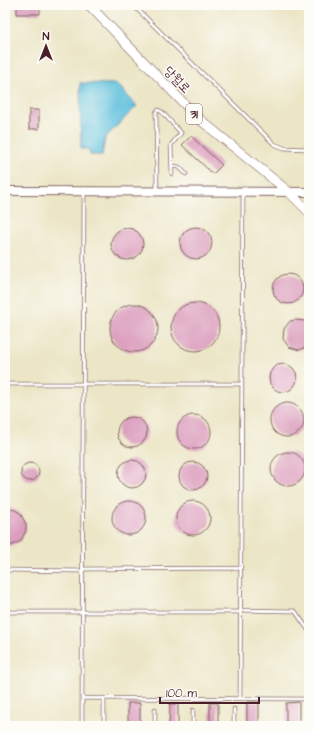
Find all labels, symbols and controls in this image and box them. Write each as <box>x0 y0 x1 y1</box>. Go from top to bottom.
north arrow <box>26 26 66 66</box>
text: N <box>43 29 50 44</box>
street label: 당월로 <box>160 62 195 97</box>
road number: 31 <box>186 104 202 124</box>
scale bar <box>160 679 259 705</box>
text: 100 m <box>166 685 197 702</box>

